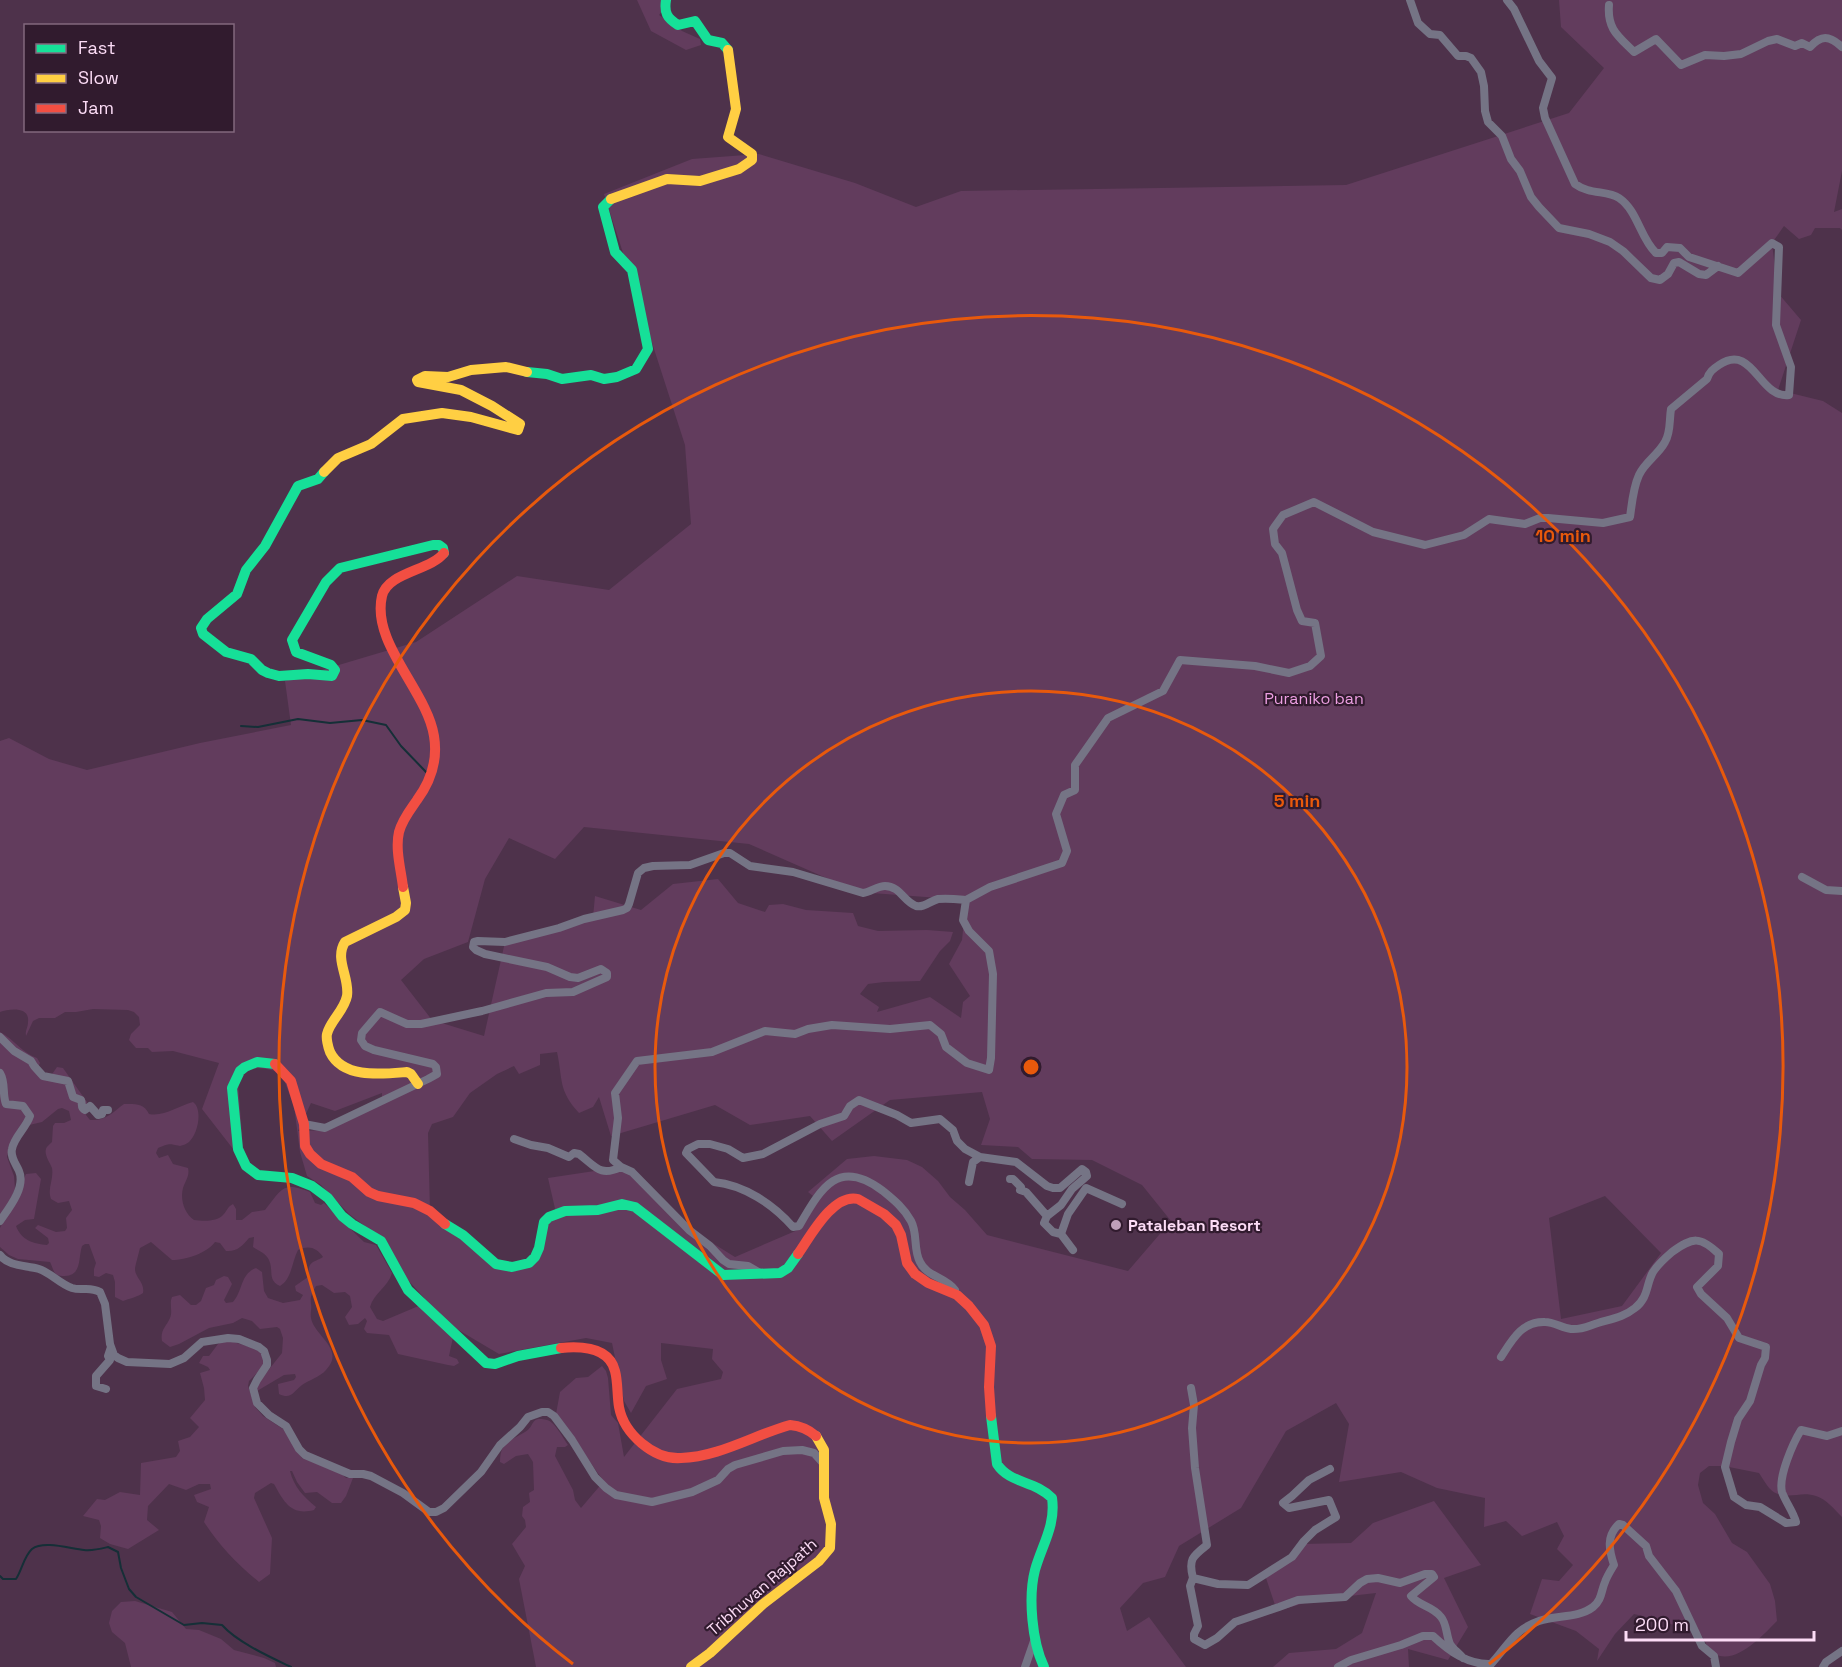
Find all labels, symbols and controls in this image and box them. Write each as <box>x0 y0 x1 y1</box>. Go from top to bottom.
legend <box>24 24 234 132</box>
text: Fast <box>78 36 115 59</box>
text: Slow <box>78 66 119 89</box>
text: Jam <box>78 96 114 119</box>
text: 10 min <box>1535 524 1591 547</box>
park label: Puraniko ban <box>1264 688 1364 709</box>
text: 5 min <box>1274 789 1320 812</box>
centre of rings <box>1021 1057 1041 1077</box>
place label: Pataleban Resort <box>1128 1215 1261 1236</box>
marker: Pataleban Resort <box>1109 1218 1123 1232</box>
street label: Tribhuvan Rajpath <box>703 1534 821 1640</box>
scale bar <box>1626 1604 1814 1642</box>
text: 200 m <box>1635 1613 1689 1636</box>

